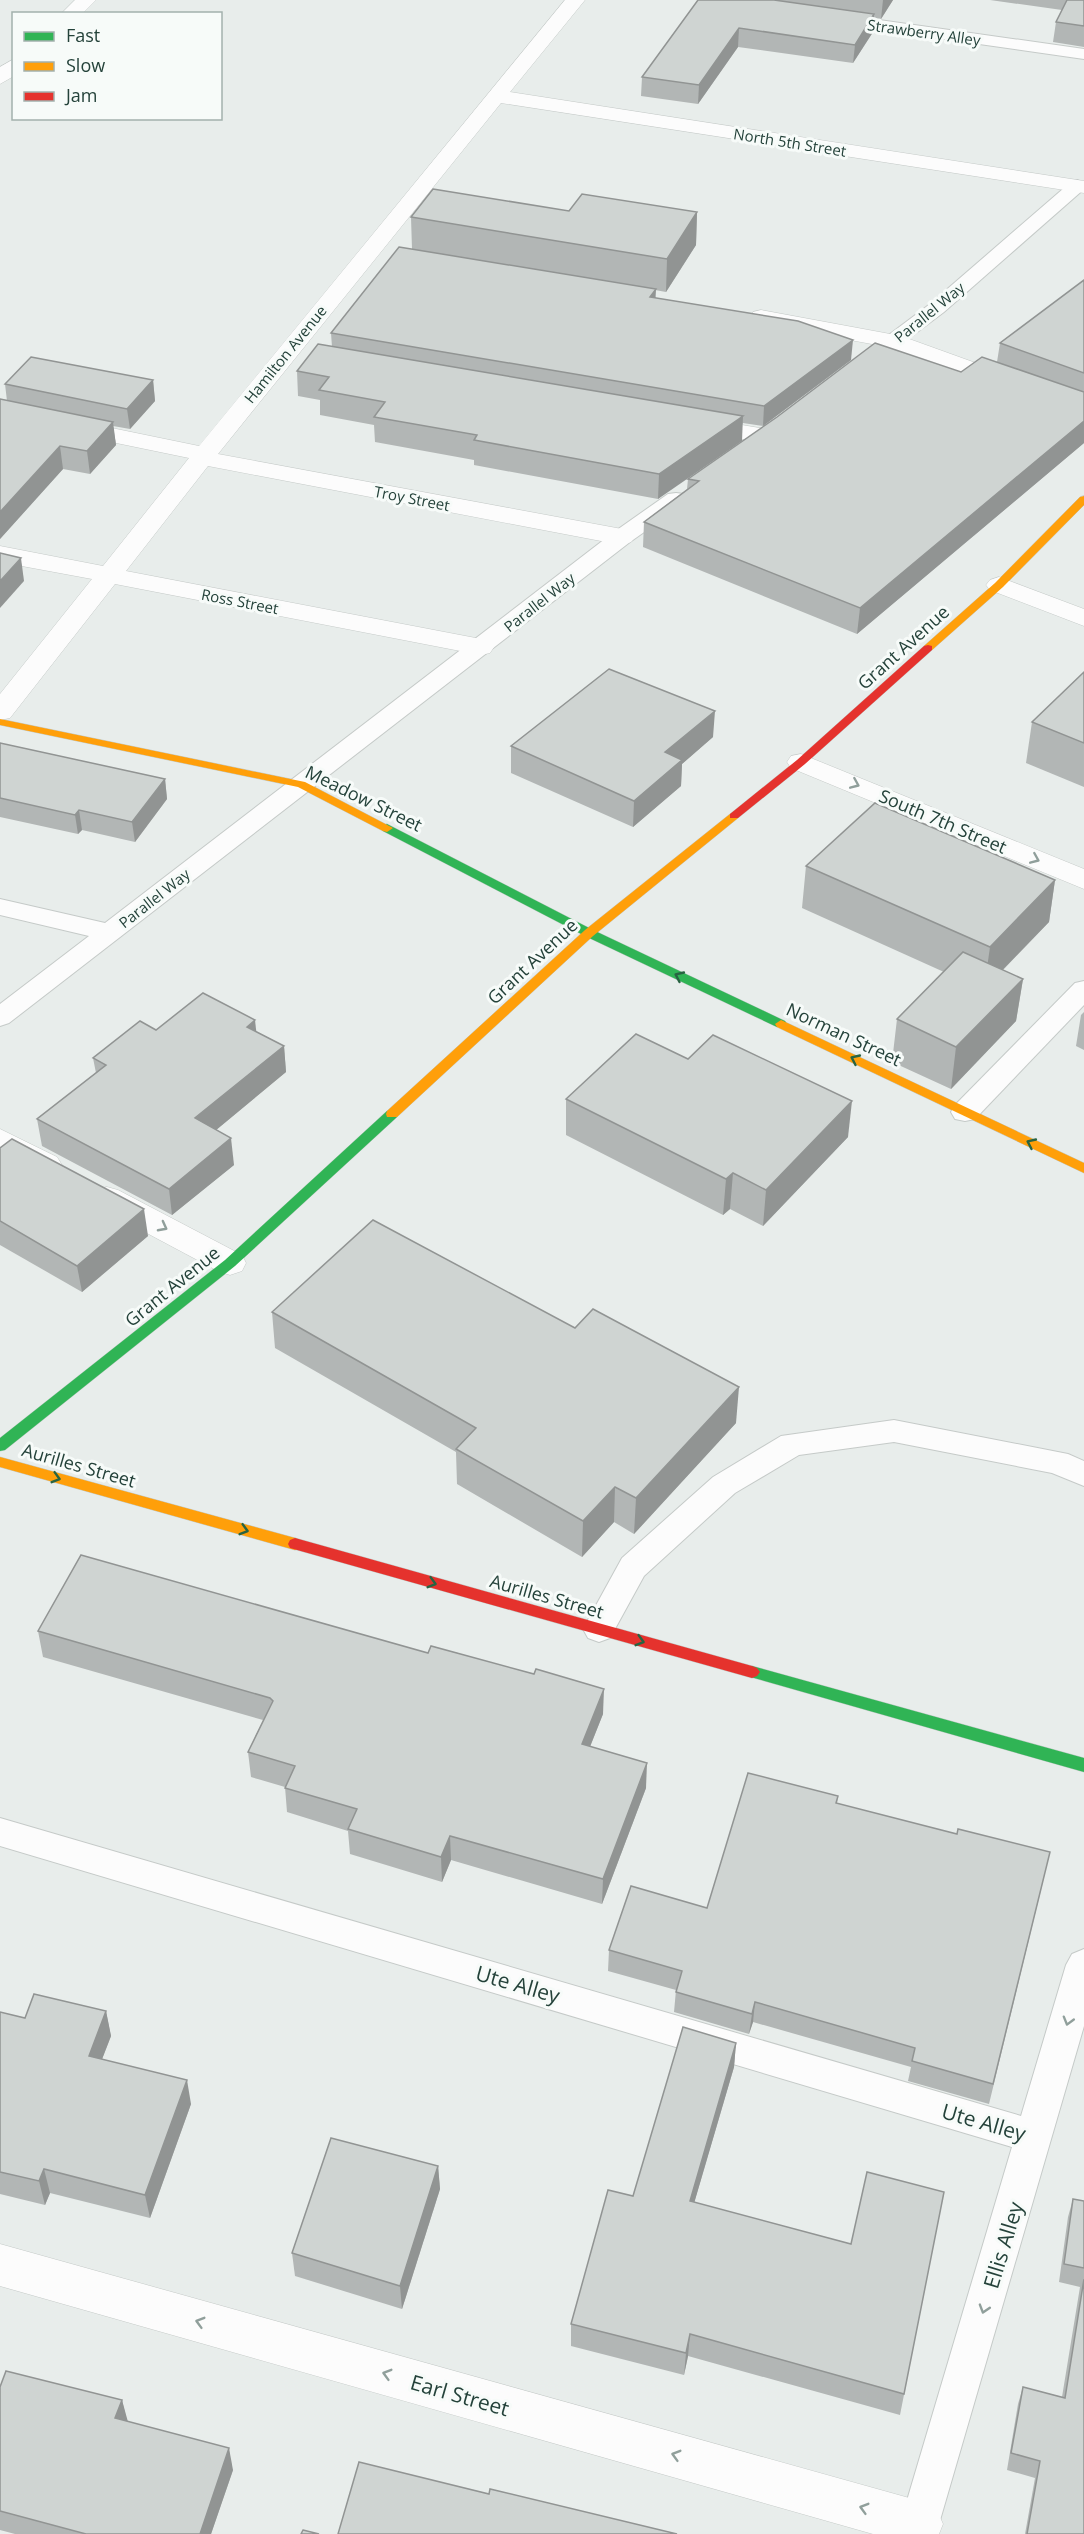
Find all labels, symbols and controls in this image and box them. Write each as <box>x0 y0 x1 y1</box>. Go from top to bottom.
legend <box>12 12 222 120</box>
street label: Strawberry Alley <box>866 14 982 50</box>
text: Fast <box>66 23 100 47</box>
text: Slow <box>66 53 105 77</box>
text: Jam <box>64 83 98 107</box>
street label: North 5th Street <box>732 123 848 161</box>
street label: Parallel Way <box>890 277 969 347</box>
street label: Hamilton Avenue <box>239 301 331 407</box>
street label: Troy Street <box>372 481 452 515</box>
street label: Parallel Way <box>499 568 579 636</box>
street label: Ross Street <box>200 584 280 618</box>
street label: Grant Avenue <box>852 600 954 694</box>
street label: Meadow Street <box>302 759 426 837</box>
one-way arrow <box>849 777 860 789</box>
street label: South 7th Street <box>875 783 1011 859</box>
one-way arrow <box>1029 852 1040 864</box>
street label: Parallel Way <box>114 864 194 932</box>
street label: Grant Avenue <box>482 913 582 1009</box>
one-way arrow <box>674 971 685 983</box>
street label: Norman Street <box>783 997 905 1071</box>
one-way arrow <box>851 1055 862 1067</box>
one-way arrow <box>1027 1139 1038 1151</box>
one-way arrow <box>156 1220 167 1231</box>
street label: Grant Avenue <box>120 1240 224 1332</box>
street label: Aurilles Street <box>19 1437 139 1493</box>
one-way arrow <box>50 1471 61 1483</box>
one-way arrow <box>239 1523 249 1536</box>
street label: Aurilles Street <box>487 1568 607 1624</box>
one-way arrow <box>426 1576 437 1588</box>
one-way arrow <box>634 1634 645 1646</box>
street label: Ute Alley <box>473 1959 564 2009</box>
one-way arrow <box>1063 2016 1075 2026</box>
street label: Ute Alley <box>939 2097 1030 2147</box>
street label: Ellis Alley <box>977 2198 1030 2292</box>
one-way arrow <box>979 2303 991 2314</box>
one-way arrow <box>195 2316 205 2329</box>
street label: Earl Street <box>407 2368 513 2422</box>
one-way arrow <box>383 2369 393 2381</box>
one-way arrow <box>671 2450 681 2463</box>
one-way arrow <box>859 2503 870 2515</box>

